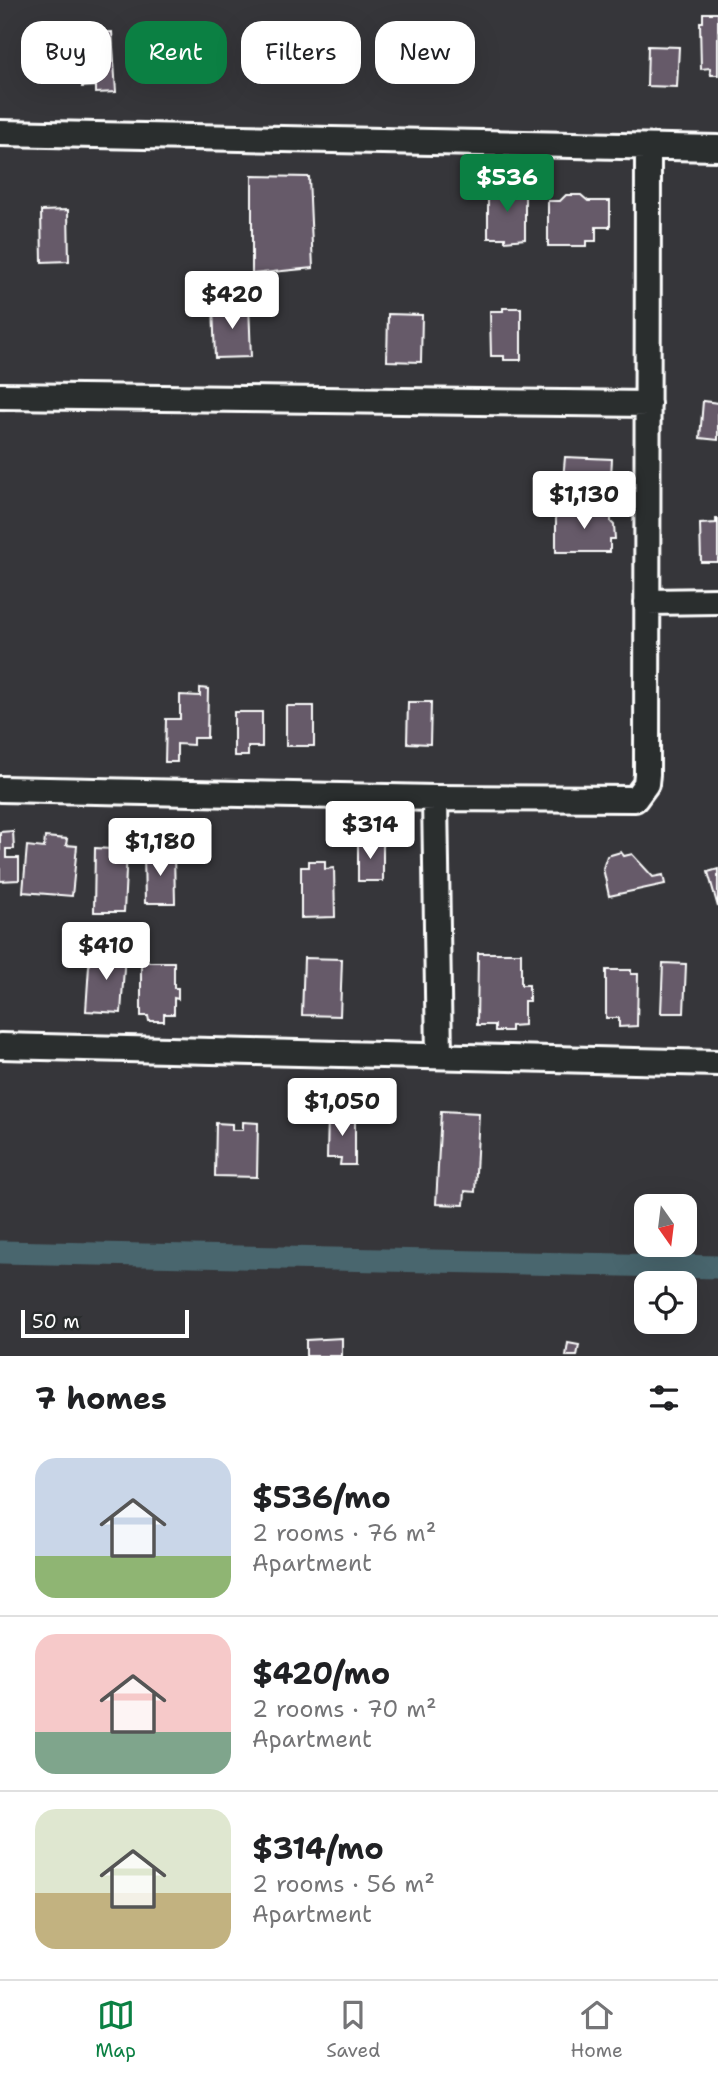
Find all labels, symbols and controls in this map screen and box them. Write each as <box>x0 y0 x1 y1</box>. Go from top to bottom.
chip: Buy <box>21 21 111 84</box>
chip: Rent <box>125 21 227 84</box>
chip: Filters <box>241 21 361 84</box>
chip: New <box>375 21 475 84</box>
pin: $536 <box>466 154 548 214</box>
text: $536 <box>476 162 538 192</box>
pin: $420 <box>191 272 273 331</box>
text: $420 <box>201 279 263 309</box>
pin: $1,130 <box>527 472 641 531</box>
text: $1,130 <box>549 479 619 509</box>
pin: $314 <box>329 802 411 861</box>
text: $314 <box>342 809 398 839</box>
pin: $1,180 <box>103 818 217 878</box>
text: $1,180 <box>125 826 195 856</box>
pin: $410 <box>65 922 147 982</box>
text: $410 <box>78 930 134 960</box>
pin: $1,050 <box>285 1078 399 1138</box>
text: $1,050 <box>304 1086 380 1116</box>
north arrow <box>634 1194 696 1256</box>
map controls <box>634 1194 697 1334</box>
button: locate <box>634 1271 697 1334</box>
scale bar <box>21 1307 189 1339</box>
text: 50 m <box>32 1309 80 1334</box>
text: 7 homes <box>35 1378 167 1419</box>
icon: filters <box>645 1379 683 1417</box>
text: $536/mo <box>252 1477 391 1518</box>
icon: home <box>91 1486 175 1570</box>
text: 2 rooms · 76 m² <box>252 1518 436 1548</box>
text: Apartment <box>252 1548 372 1578</box>
text: $420/mo <box>252 1653 390 1694</box>
icon: home <box>91 1662 175 1746</box>
text: 2 rooms · 70 m² <box>252 1694 437 1724</box>
text: Apartment <box>252 1724 372 1754</box>
text: $314/mo <box>252 1828 384 1869</box>
icon: home <box>91 1837 175 1921</box>
text: 2 rooms · 56 m² <box>252 1869 435 1899</box>
text: Apartment <box>252 1899 372 1929</box>
tab: Map <box>95 1996 136 2063</box>
tab: Saved <box>326 1996 380 2063</box>
tab: Home <box>571 1996 623 2063</box>

